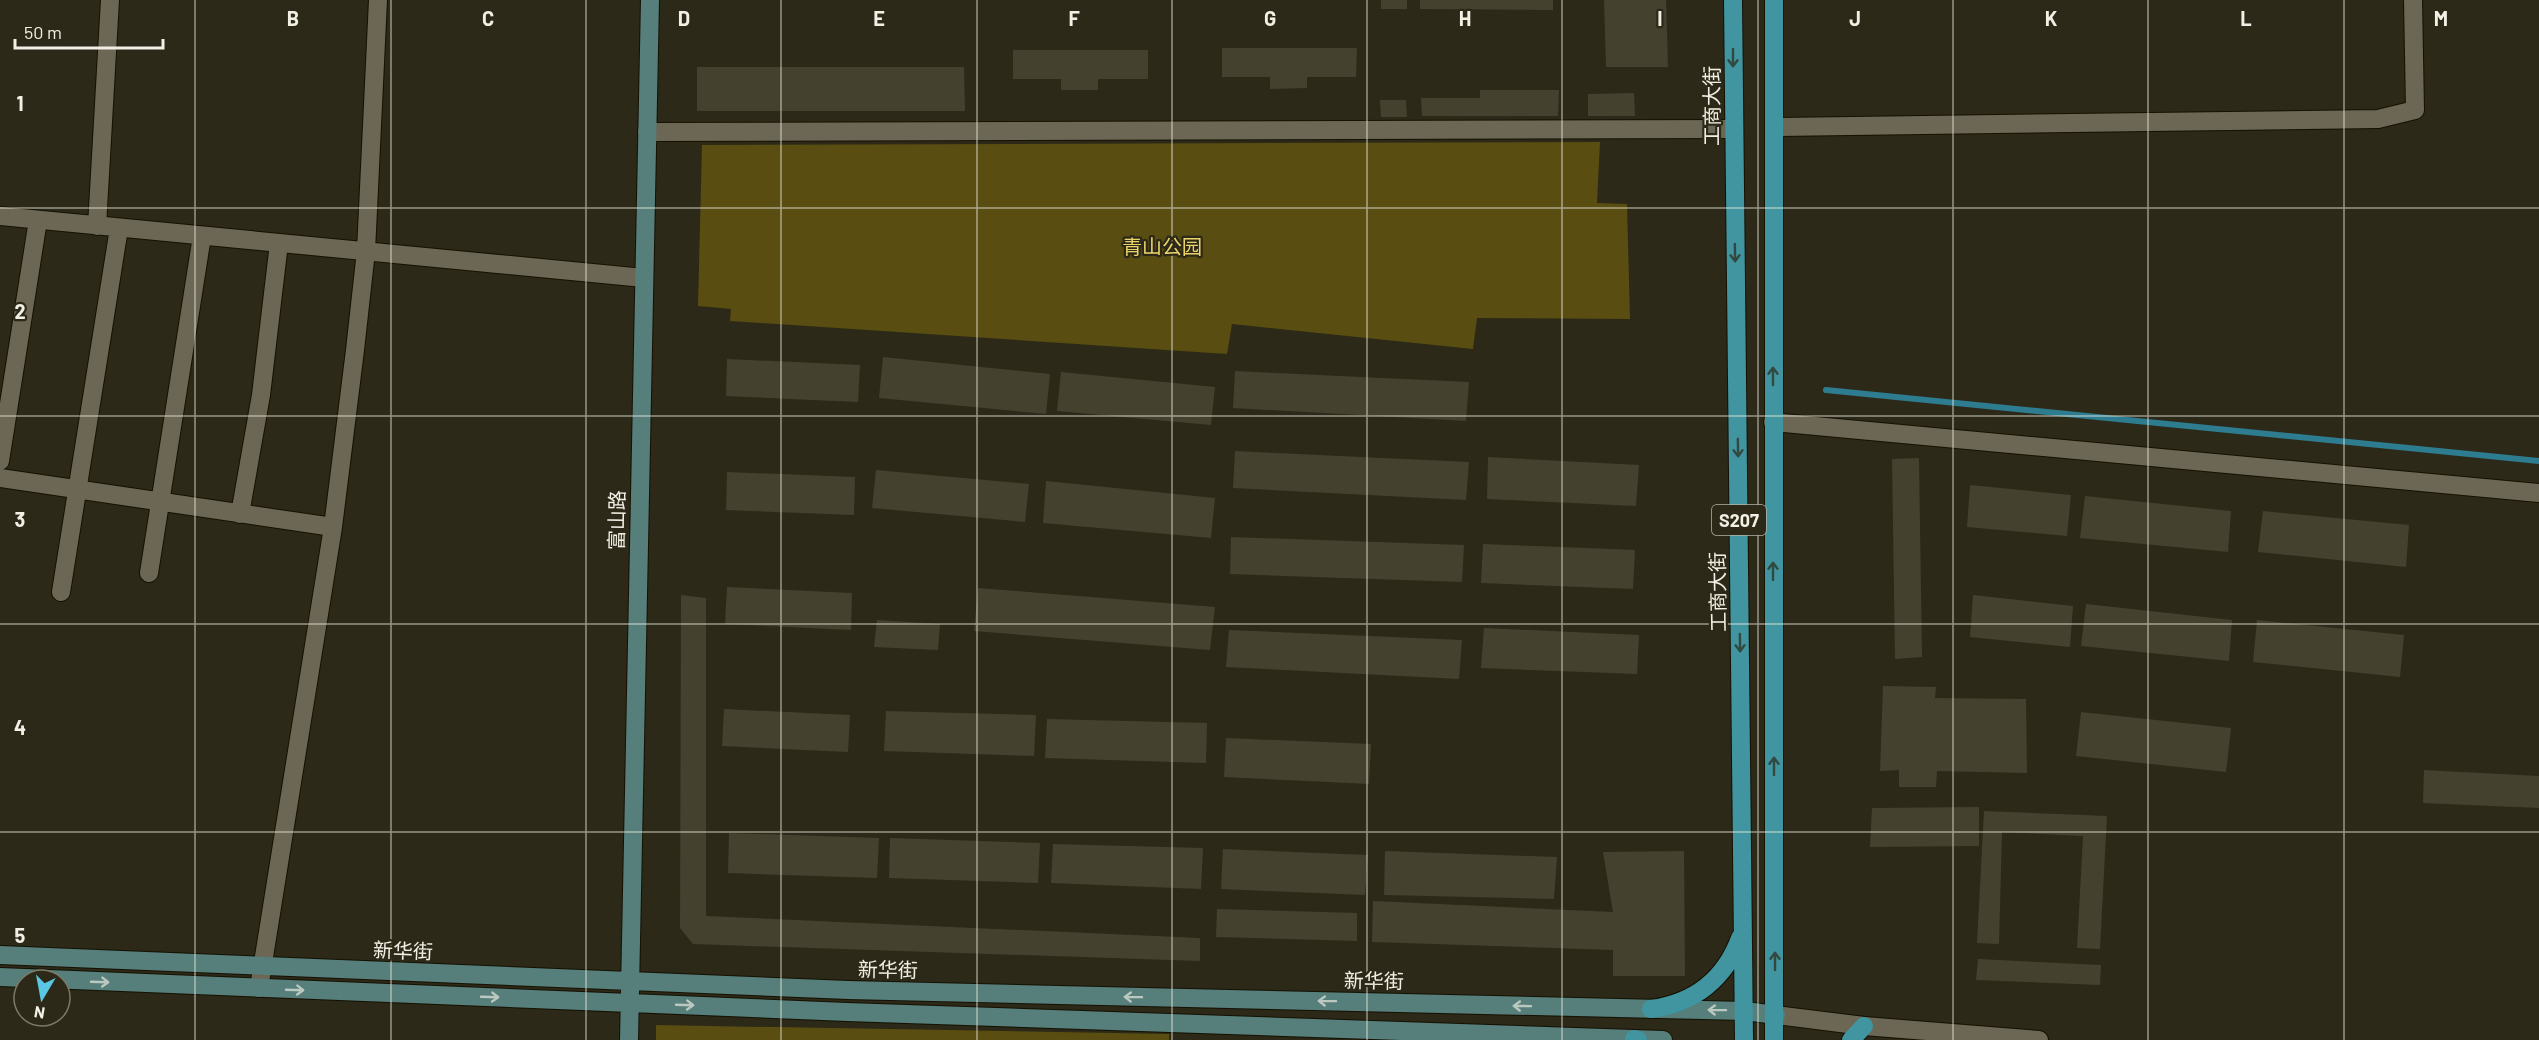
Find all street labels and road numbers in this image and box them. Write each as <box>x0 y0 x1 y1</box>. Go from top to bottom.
street label: 工商大街 <box>1699 66 1723 146</box>
street label: 富山路 <box>603 490 629 550</box>
road number: S207 <box>1712 505 1766 535</box>
street label: 工商大街 <box>1704 552 1730 632</box>
street label: 新华街 <box>373 937 433 963</box>
street label: 新华街 <box>858 956 918 982</box>
street label: 新华街 <box>1344 967 1404 993</box>

